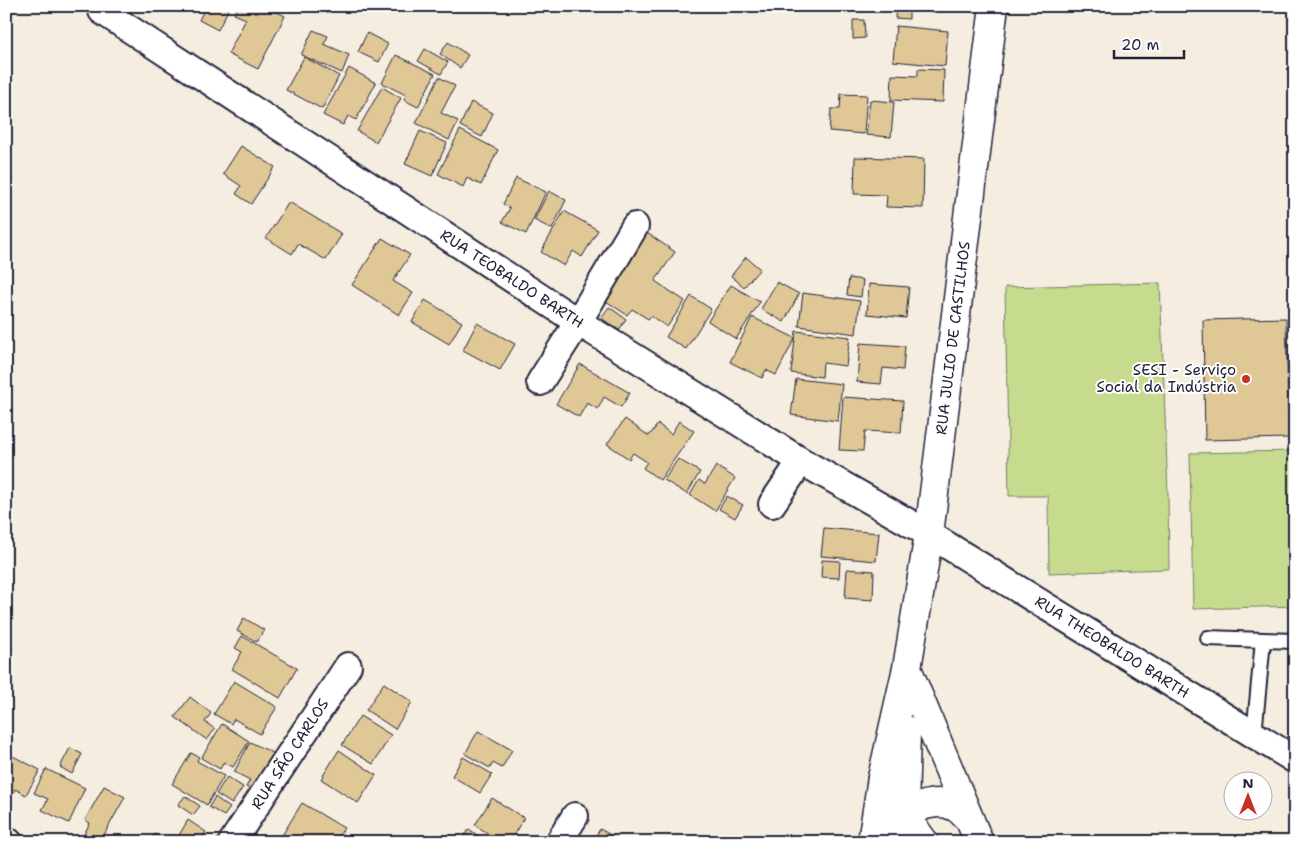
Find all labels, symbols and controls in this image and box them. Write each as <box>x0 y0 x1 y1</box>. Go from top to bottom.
scale bar <box>1114 28 1184 60</box>
text: 20 m <box>1121 35 1160 55</box>
street label: RUA TEOBALDO BARTH <box>436 225 588 333</box>
street label: RUA JULIO DE CASTILHOS <box>931 240 975 436</box>
place label: SESI - Serviço Social da Indústria <box>1097 360 1237 397</box>
marker: SESI - Serviço Social da Indústria <box>1240 373 1252 385</box>
street label: RUA THEOBALDO BARTH <box>1031 591 1193 703</box>
street label: RUA SÃO CARLOS <box>245 694 333 813</box>
north arrow <box>1224 770 1274 820</box>
text: N <box>1242 774 1254 792</box>

